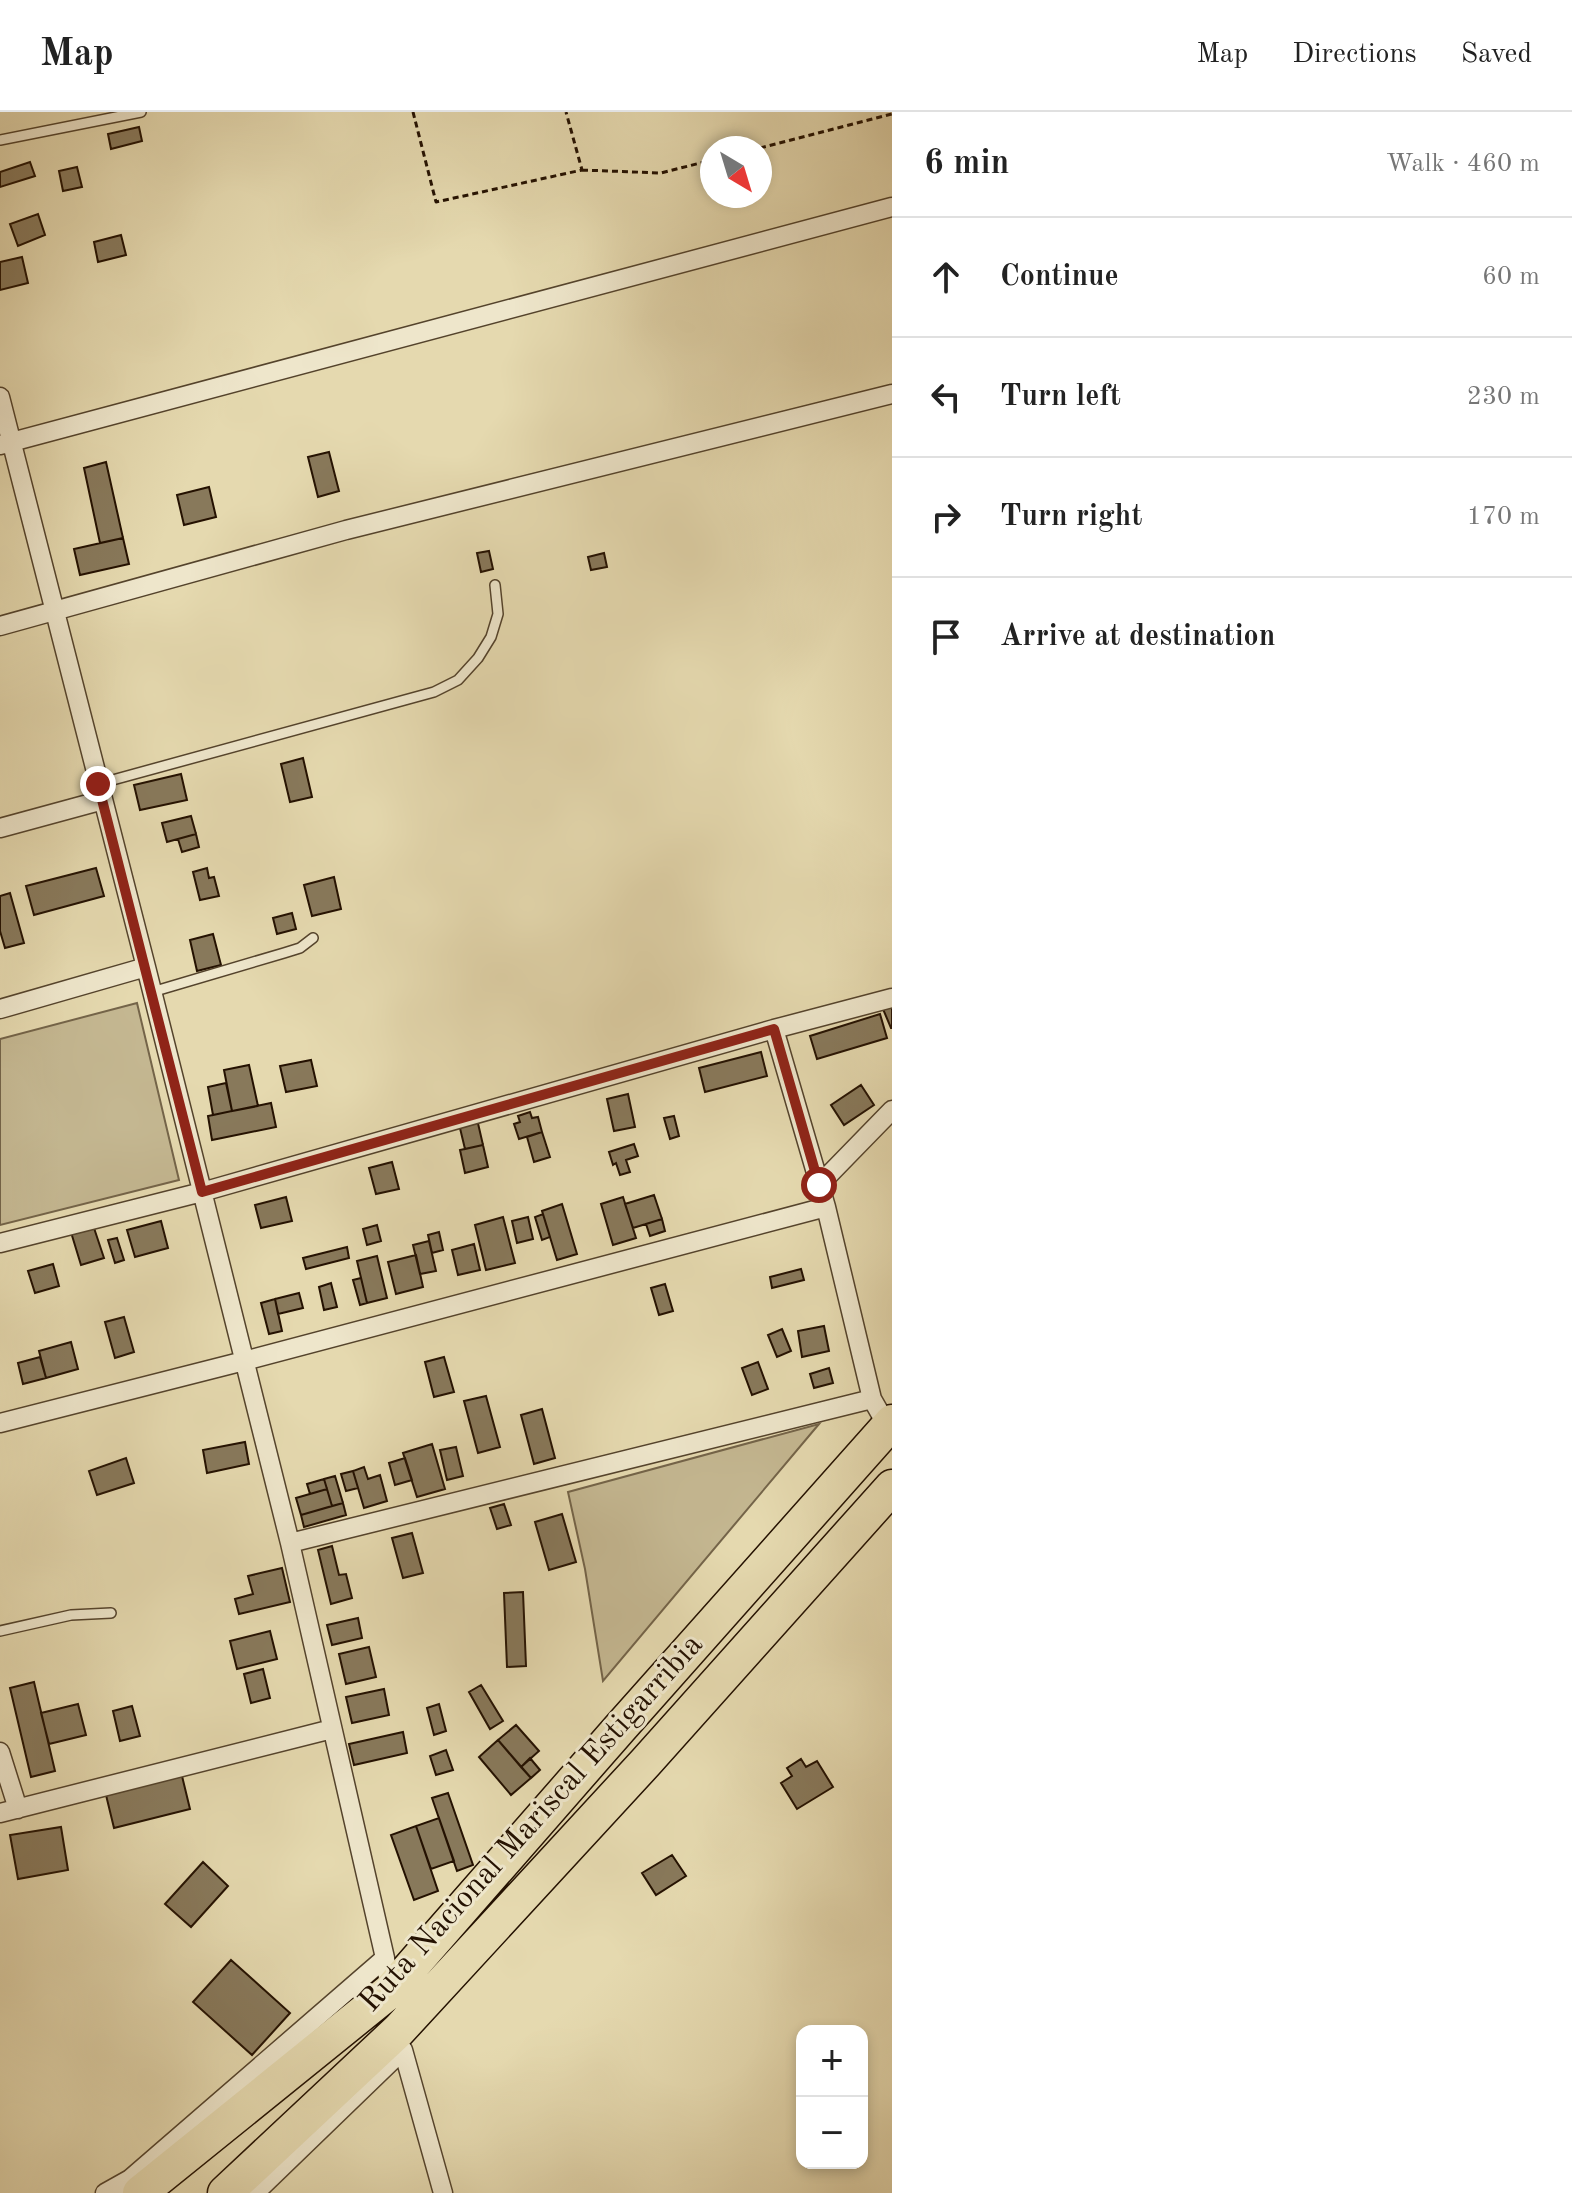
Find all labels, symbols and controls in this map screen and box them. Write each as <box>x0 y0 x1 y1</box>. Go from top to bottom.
text: Map <box>40 36 114 74</box>
text: Map <box>1196 41 1248 69</box>
text: Directions <box>1292 41 1417 69</box>
text: Saved <box>1461 41 1532 69</box>
north arrow <box>700 136 772 208</box>
text: 6 min <box>924 147 1009 181</box>
text: Walk · 460 m <box>1386 151 1540 177</box>
icon: ahead <box>924 255 968 299</box>
text: Continue <box>1000 262 1119 292</box>
text: 60 m <box>1482 264 1540 290</box>
icon: left <box>924 375 968 419</box>
text: Turn left <box>1000 382 1121 412</box>
text: 230 m <box>1467 384 1540 410</box>
icon: right <box>924 495 968 539</box>
text: Turn right <box>1000 502 1142 532</box>
text: 170 m <box>1467 504 1540 530</box>
icon: arrive <box>924 615 968 659</box>
text: Arrive at destination <box>1000 622 1275 652</box>
route end <box>80 766 116 802</box>
route start <box>801 1167 837 1203</box>
street label: Ruta Nacional Mariscal Estigarribia <box>354 1629 710 2019</box>
map controls <box>796 2025 868 2169</box>
button: + <box>796 2025 868 2097</box>
button: − <box>796 2097 868 2169</box>

